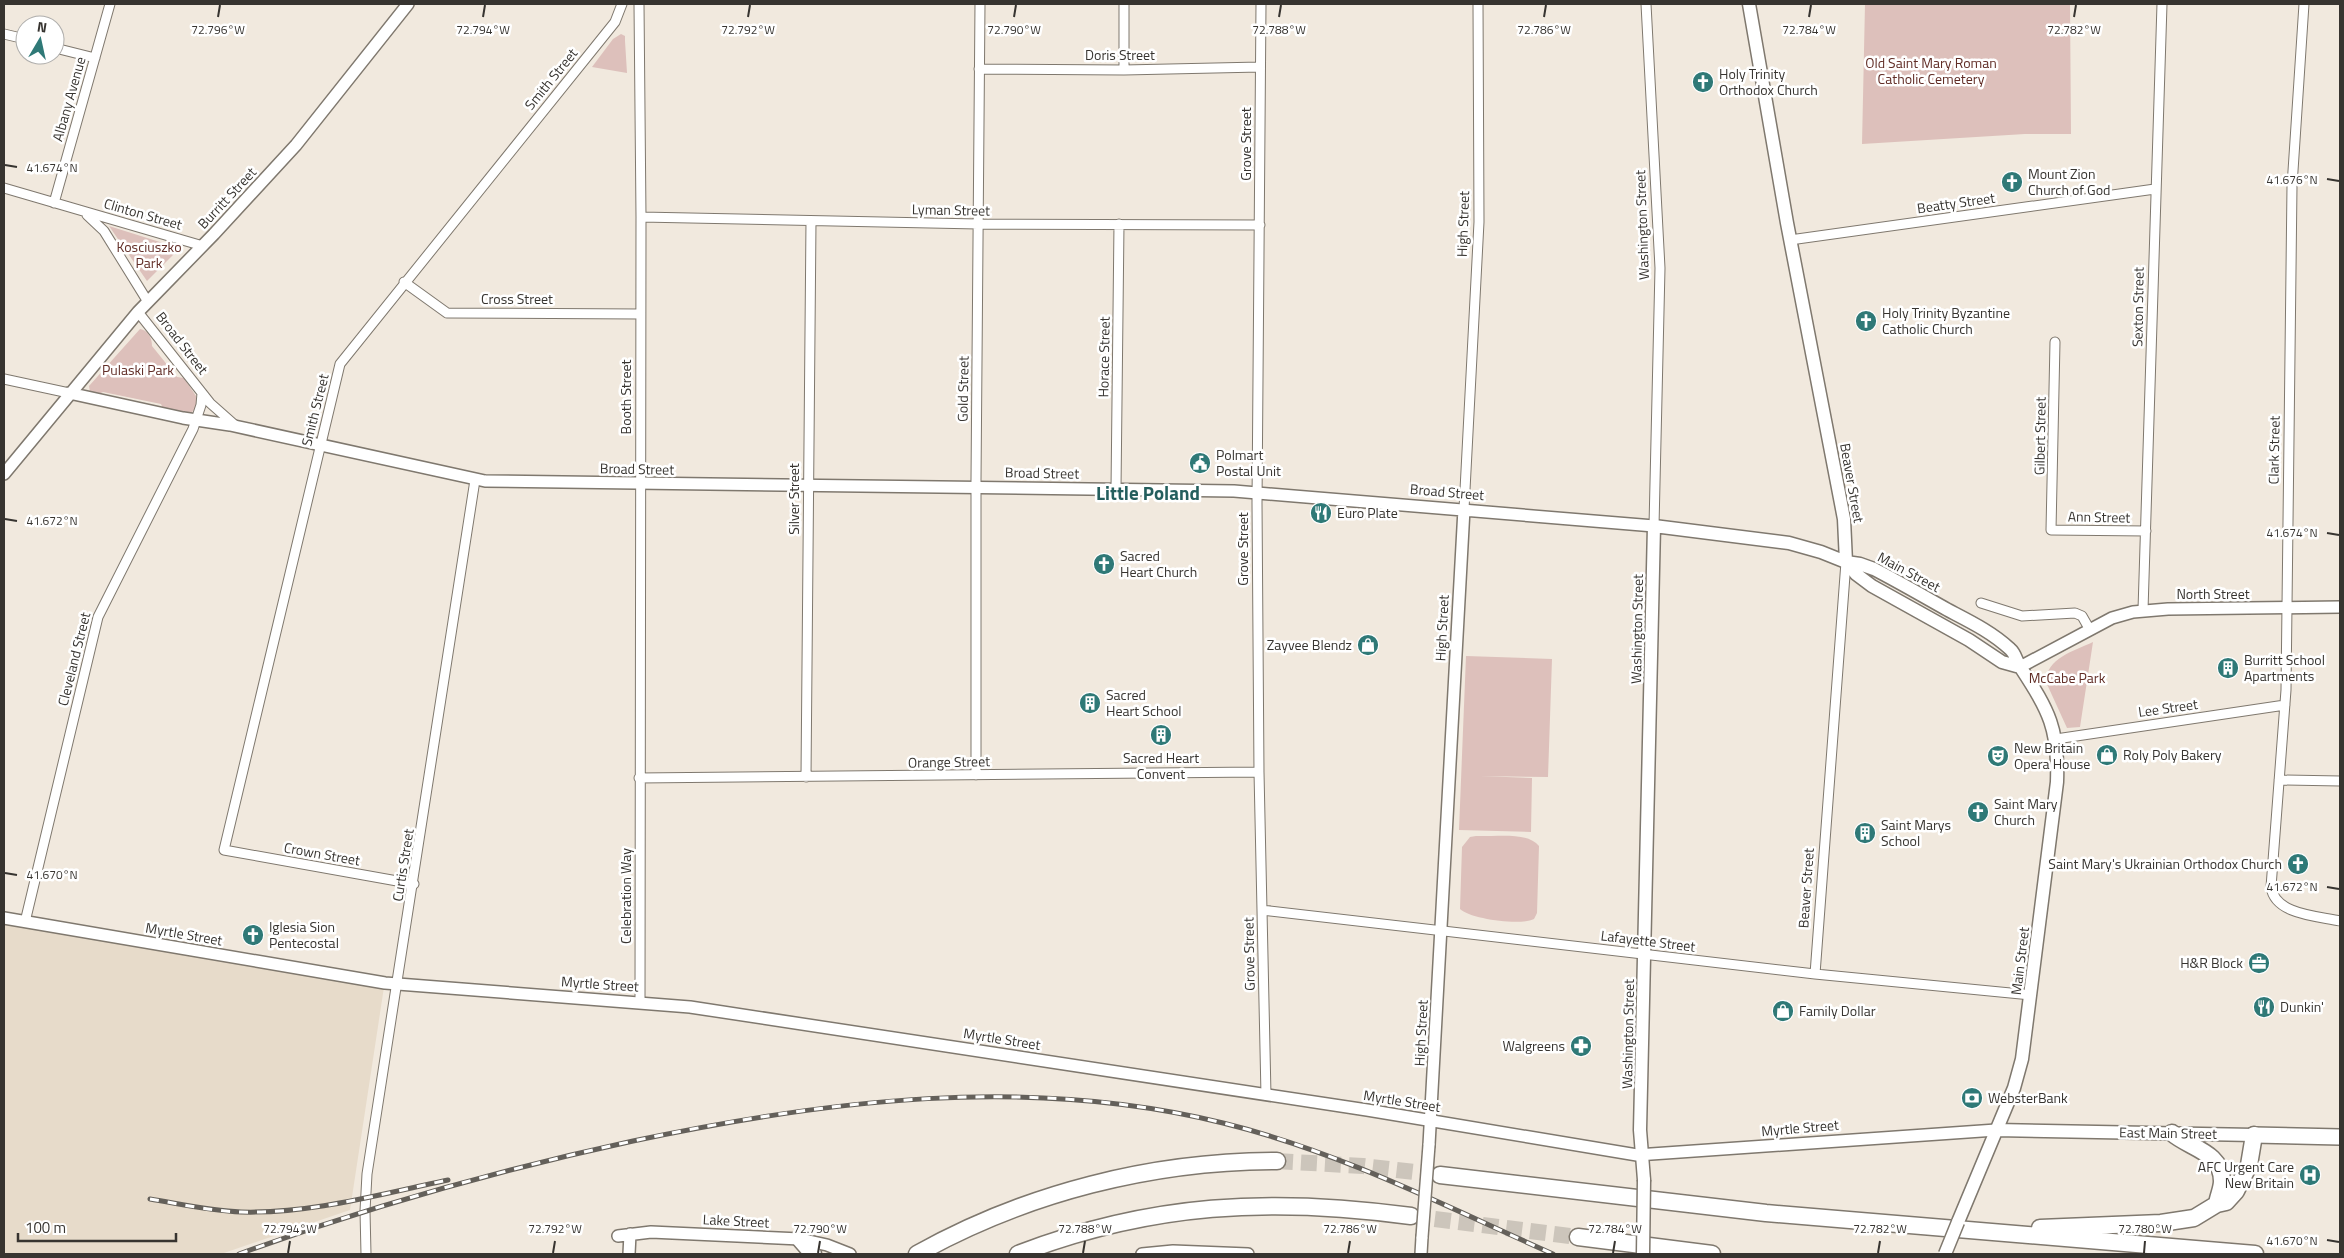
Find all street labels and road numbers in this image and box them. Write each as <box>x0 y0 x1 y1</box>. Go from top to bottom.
street label: Smith Street <box>519 43 582 114</box>
street label: Doris Street <box>1085 44 1155 65</box>
street label: Albany Avenue <box>46 54 91 144</box>
street label: Grove Street <box>1235 107 1256 181</box>
street label: Burritt Street <box>192 162 261 233</box>
street label: Washington Street <box>1629 170 1654 280</box>
street label: Beatty Street <box>1916 187 1996 218</box>
street label: High Street <box>1451 190 1474 258</box>
street label: Clinton Street <box>102 192 185 235</box>
street label: Lyman Street <box>912 198 990 221</box>
street label: Sexton Street <box>2126 267 2149 347</box>
street label: Cross Street <box>481 288 553 309</box>
street label: Broad Street <box>151 307 214 379</box>
street label: Horace Street <box>1092 316 1115 398</box>
street label: Gold Street <box>951 356 974 422</box>
street label: Booth Street <box>615 359 636 434</box>
street label: Smith Street <box>295 371 334 448</box>
street label: Gilbert Street <box>2028 397 2051 475</box>
street label: Clark Street <box>2262 415 2285 484</box>
street label: Beaver Street <box>1835 442 1870 524</box>
street label: Broad Street <box>600 457 674 480</box>
street label: Broad Street <box>1005 461 1079 484</box>
street label: Silver Street <box>783 463 804 535</box>
street label: Broad Street <box>1409 478 1485 505</box>
street label: Ann Street <box>2068 505 2131 528</box>
street label: Grove Street <box>1232 512 1253 586</box>
street label: Main Street <box>1874 546 1944 597</box>
street label: Washington Street <box>1625 574 1648 684</box>
street label: North Street <box>2176 583 2250 604</box>
street label: High Street <box>1429 594 1454 662</box>
street label: Cleveland Street <box>52 610 95 708</box>
street label: Lee Street <box>2137 693 2199 722</box>
street label: Orange Street <box>908 750 990 773</box>
street label: Curtis Street <box>386 827 419 903</box>
street label: Crown Street <box>282 836 362 871</box>
street label: Beaver Street <box>1792 847 1819 929</box>
street label: Celebration Way <box>615 848 636 944</box>
street label: Myrtle Street <box>144 916 224 951</box>
street label: Grove Street <box>1237 917 1260 991</box>
street label: Lafayette Street <box>1600 924 1697 957</box>
street label: Main Street <box>2005 926 2034 996</box>
street label: Myrtle Street <box>561 970 640 997</box>
street label: Washington Street <box>1616 979 1639 1089</box>
street label: High Street <box>1408 999 1433 1067</box>
street label: Myrtle Street <box>962 1022 1042 1055</box>
street label: Myrtle Street <box>1362 1084 1442 1117</box>
street label: Myrtle Street <box>1760 1114 1840 1141</box>
street label: East Main Street <box>2119 1121 2217 1144</box>
street label: Lake Street <box>702 1208 770 1233</box>

